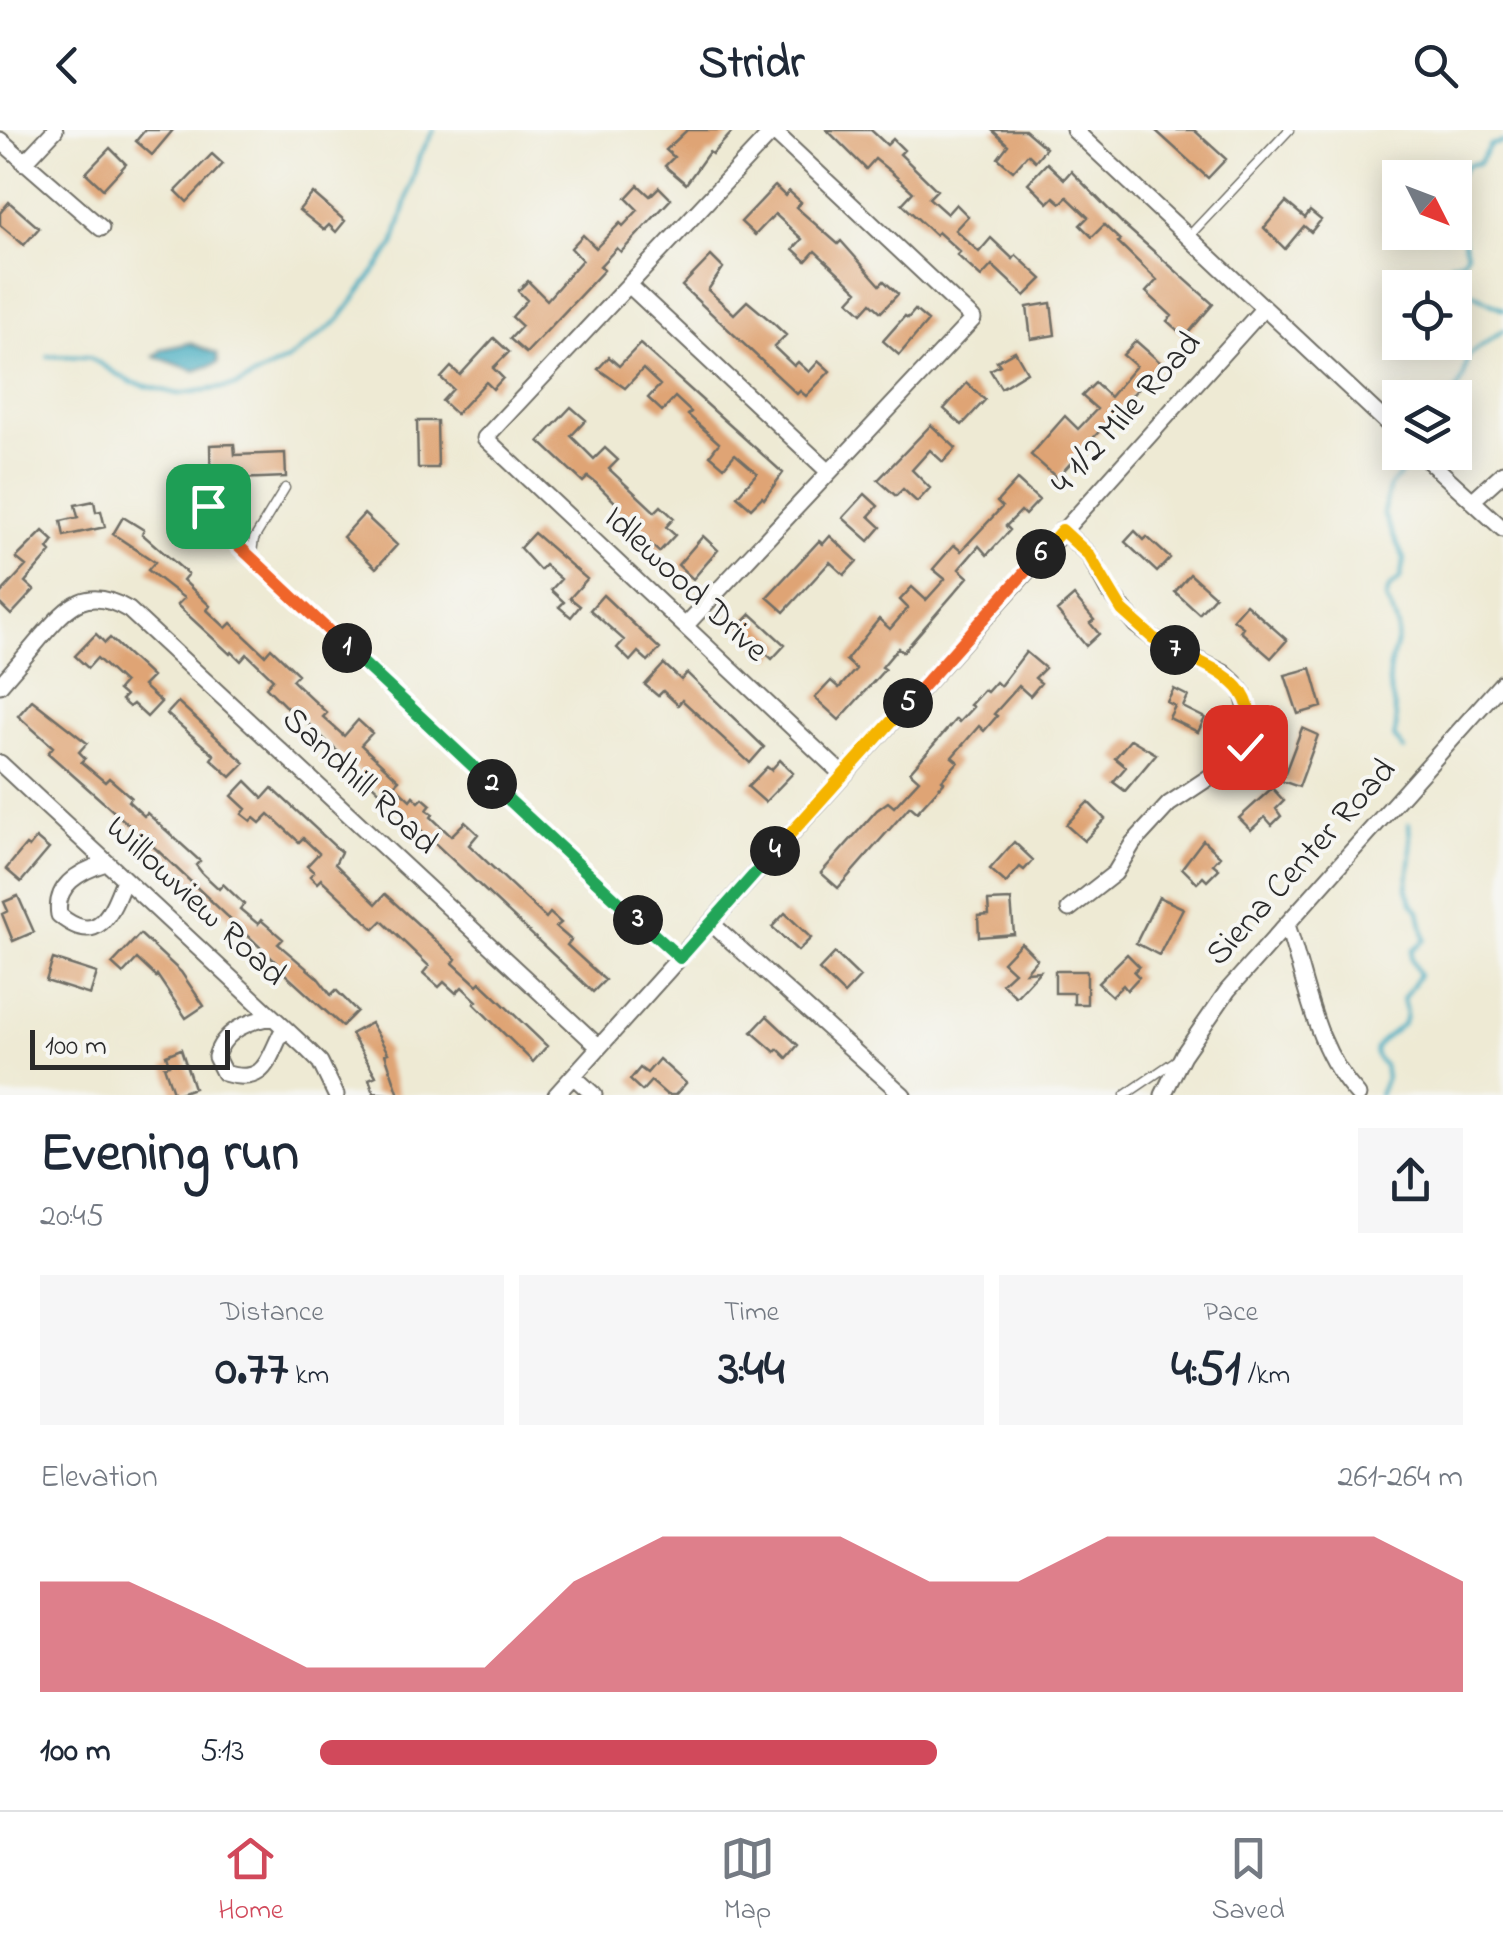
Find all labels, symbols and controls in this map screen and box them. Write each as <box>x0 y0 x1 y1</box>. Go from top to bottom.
text: Stridr <box>699 32 804 98</box>
icon: back <box>40 38 95 93</box>
icon: search <box>1408 38 1463 93</box>
north arrow <box>1382 160 1472 250</box>
map controls <box>1382 160 1472 470</box>
button: locate <box>1382 270 1472 360</box>
street label: 4 1/2 Mile Road <box>1039 321 1215 507</box>
button: layers <box>1382 380 1472 470</box>
pin <box>166 464 251 549</box>
icon: arrive <box>181 479 236 534</box>
street label: Idlewood Drive <box>591 495 779 675</box>
pin: 6 <box>1016 529 1066 579</box>
text: 6 <box>1035 533 1047 574</box>
pin: 1 <box>322 623 372 673</box>
pin: 7 <box>1150 625 1200 675</box>
text: 1 <box>343 627 351 668</box>
text: 7 <box>1169 629 1181 670</box>
pin: 5 <box>883 678 933 728</box>
text: 5 <box>900 682 916 723</box>
street label: Sandhill Road <box>269 696 449 868</box>
pin <box>1203 705 1288 790</box>
icon: check <box>1218 720 1273 775</box>
street label: Siena Center Road <box>1194 748 1410 978</box>
pin: 2 <box>467 759 517 809</box>
text: 2 <box>485 763 499 804</box>
street label: Willowview Road <box>93 804 297 1000</box>
pin: 4 <box>750 826 800 876</box>
text: 4 <box>769 830 781 871</box>
pin: 3 <box>613 895 663 945</box>
text: 3 <box>632 899 644 940</box>
scale bar <box>30 1025 230 1070</box>
text: 100 m <box>45 1027 107 1068</box>
text: Evening run <box>40 1116 299 1196</box>
button: share <box>1358 1128 1463 1233</box>
text: 20:45 <box>40 1194 104 1241</box>
text: Distance <box>221 1293 324 1334</box>
text: Time <box>724 1293 779 1334</box>
text: Pace <box>1204 1293 1258 1334</box>
text: 0.77 <box>215 1334 288 1407</box>
text: 3:44 <box>718 1334 785 1407</box>
text: 4:51 <box>1171 1334 1241 1407</box>
text: km <box>288 1356 329 1397</box>
text: /km <box>1241 1356 1290 1397</box>
text: Elevation <box>40 1455 158 1502</box>
text: 261–264 m <box>1338 1455 1463 1502</box>
text: 100 m <box>40 1729 111 1776</box>
text: 5:13 <box>200 1729 244 1776</box>
tab: Home <box>218 1831 283 1932</box>
tab: Map <box>720 1831 775 1932</box>
tab: Saved <box>1212 1831 1285 1932</box>

